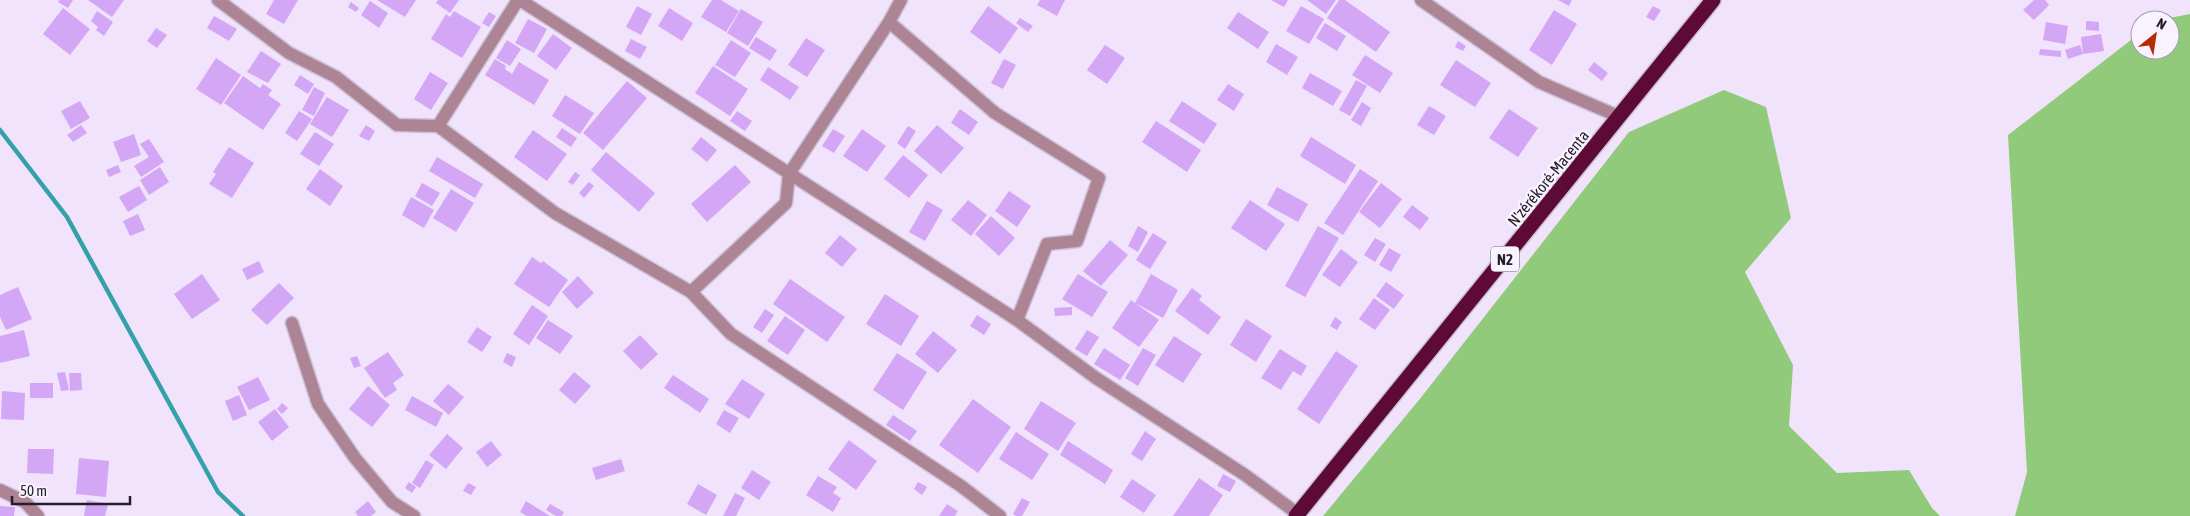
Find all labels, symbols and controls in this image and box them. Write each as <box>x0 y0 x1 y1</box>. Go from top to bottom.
north arrow <box>2130 10 2180 60</box>
text: N <box>2154 15 2169 33</box>
street label: N'zérékoré-Macenta <box>1504 126 1592 230</box>
road number: N2 <box>1491 246 1519 272</box>
scale bar <box>12 474 130 506</box>
text: 50 m <box>20 482 47 499</box>

